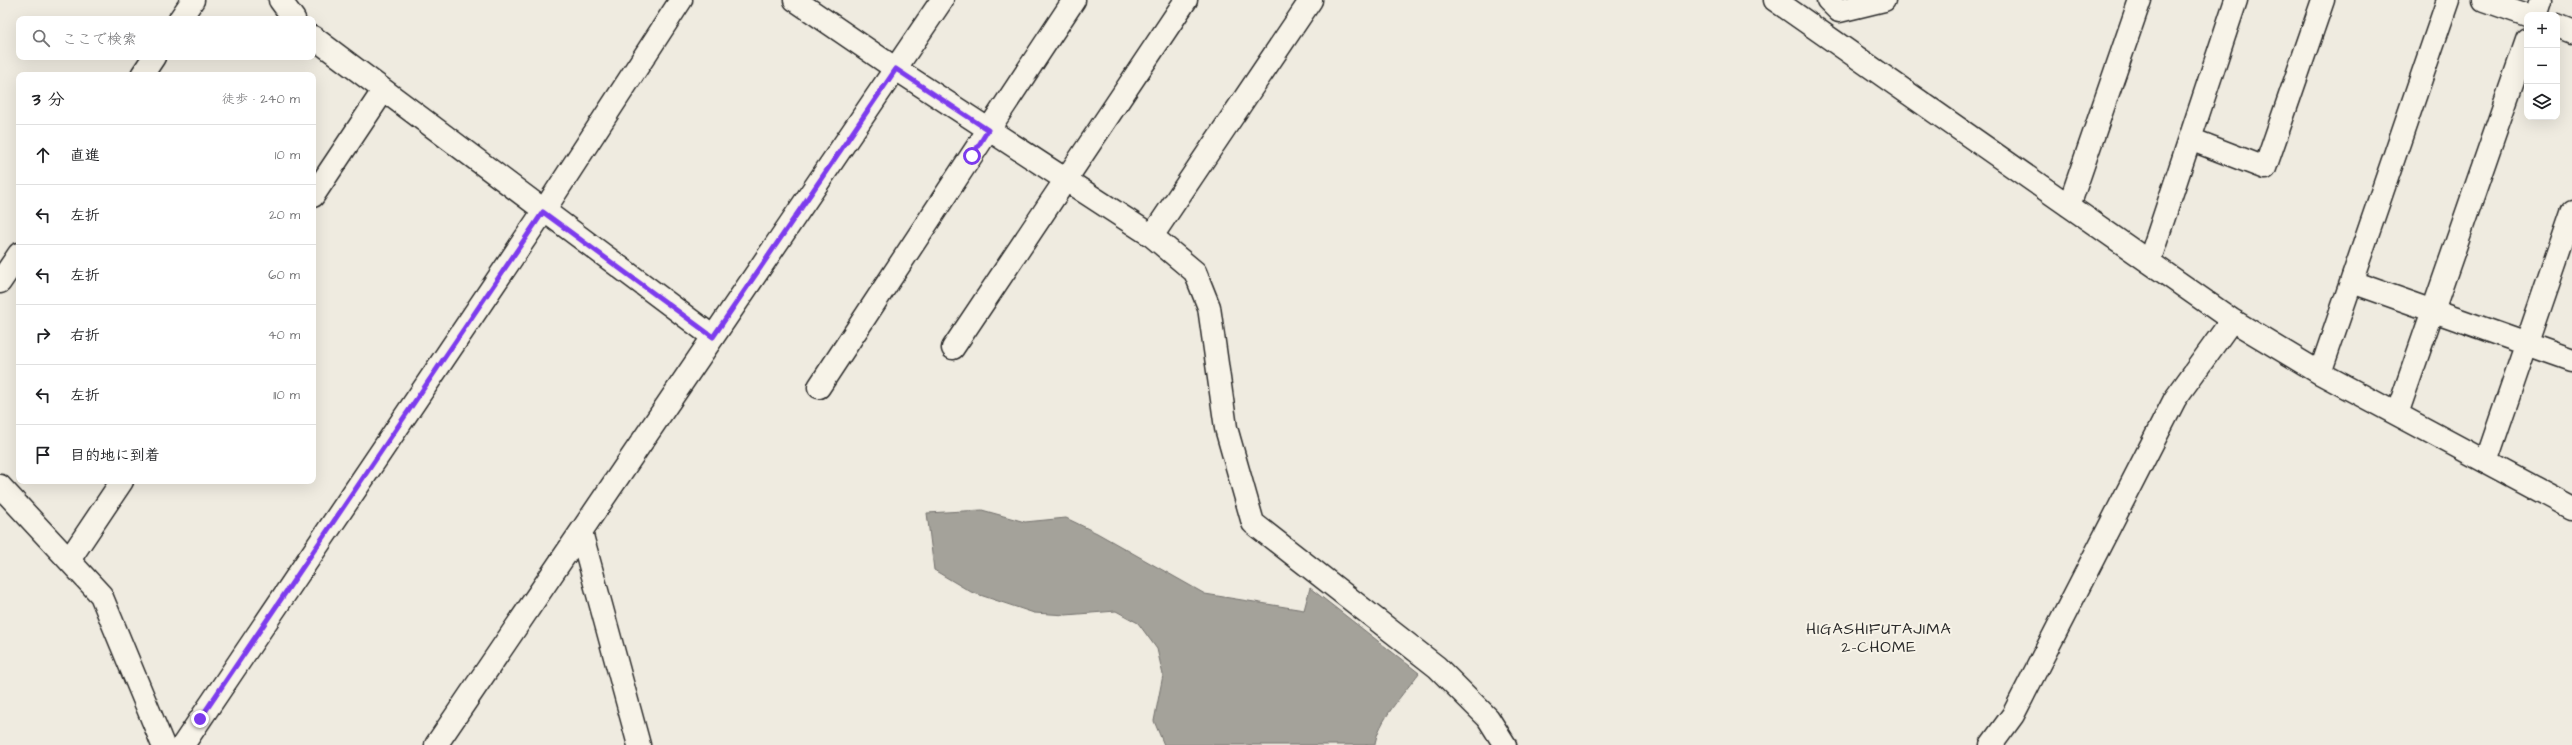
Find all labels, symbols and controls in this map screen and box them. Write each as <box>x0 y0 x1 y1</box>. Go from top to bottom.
map controls <box>2524 12 2560 120</box>
button: + <box>2524 12 2560 48</box>
search box <box>16 16 316 60</box>
icon: search <box>30 27 52 49</box>
text: ここで検索 <box>62 29 137 50</box>
button: − <box>2524 48 2560 84</box>
button: layers <box>2524 84 2560 120</box>
text: 3 分 <box>32 88 64 112</box>
text: 徒歩 · 240 m <box>222 90 300 108</box>
icon: ahead <box>32 144 54 166</box>
text: 直進 <box>70 145 100 166</box>
text: 10 m <box>275 146 300 164</box>
route start <box>963 147 981 165</box>
icon: left <box>32 204 54 226</box>
text: 左折 <box>70 205 100 226</box>
text: 20 m <box>269 206 300 224</box>
icon: left <box>32 264 54 286</box>
text: 左折 <box>70 265 100 286</box>
text: 60 m <box>268 266 300 284</box>
icon: right <box>32 324 54 346</box>
text: 右折 <box>70 325 100 346</box>
text: 40 m <box>268 326 300 344</box>
icon: left <box>32 384 54 406</box>
text: 左折 <box>70 385 100 406</box>
text: 110 m <box>273 386 300 404</box>
icon: arrive <box>32 444 54 466</box>
text: 目的地に到着 <box>70 445 160 466</box>
district label: HIGASHIFUTAJIMA 2-CHOME <box>1806 618 1952 658</box>
route end <box>191 710 209 728</box>

